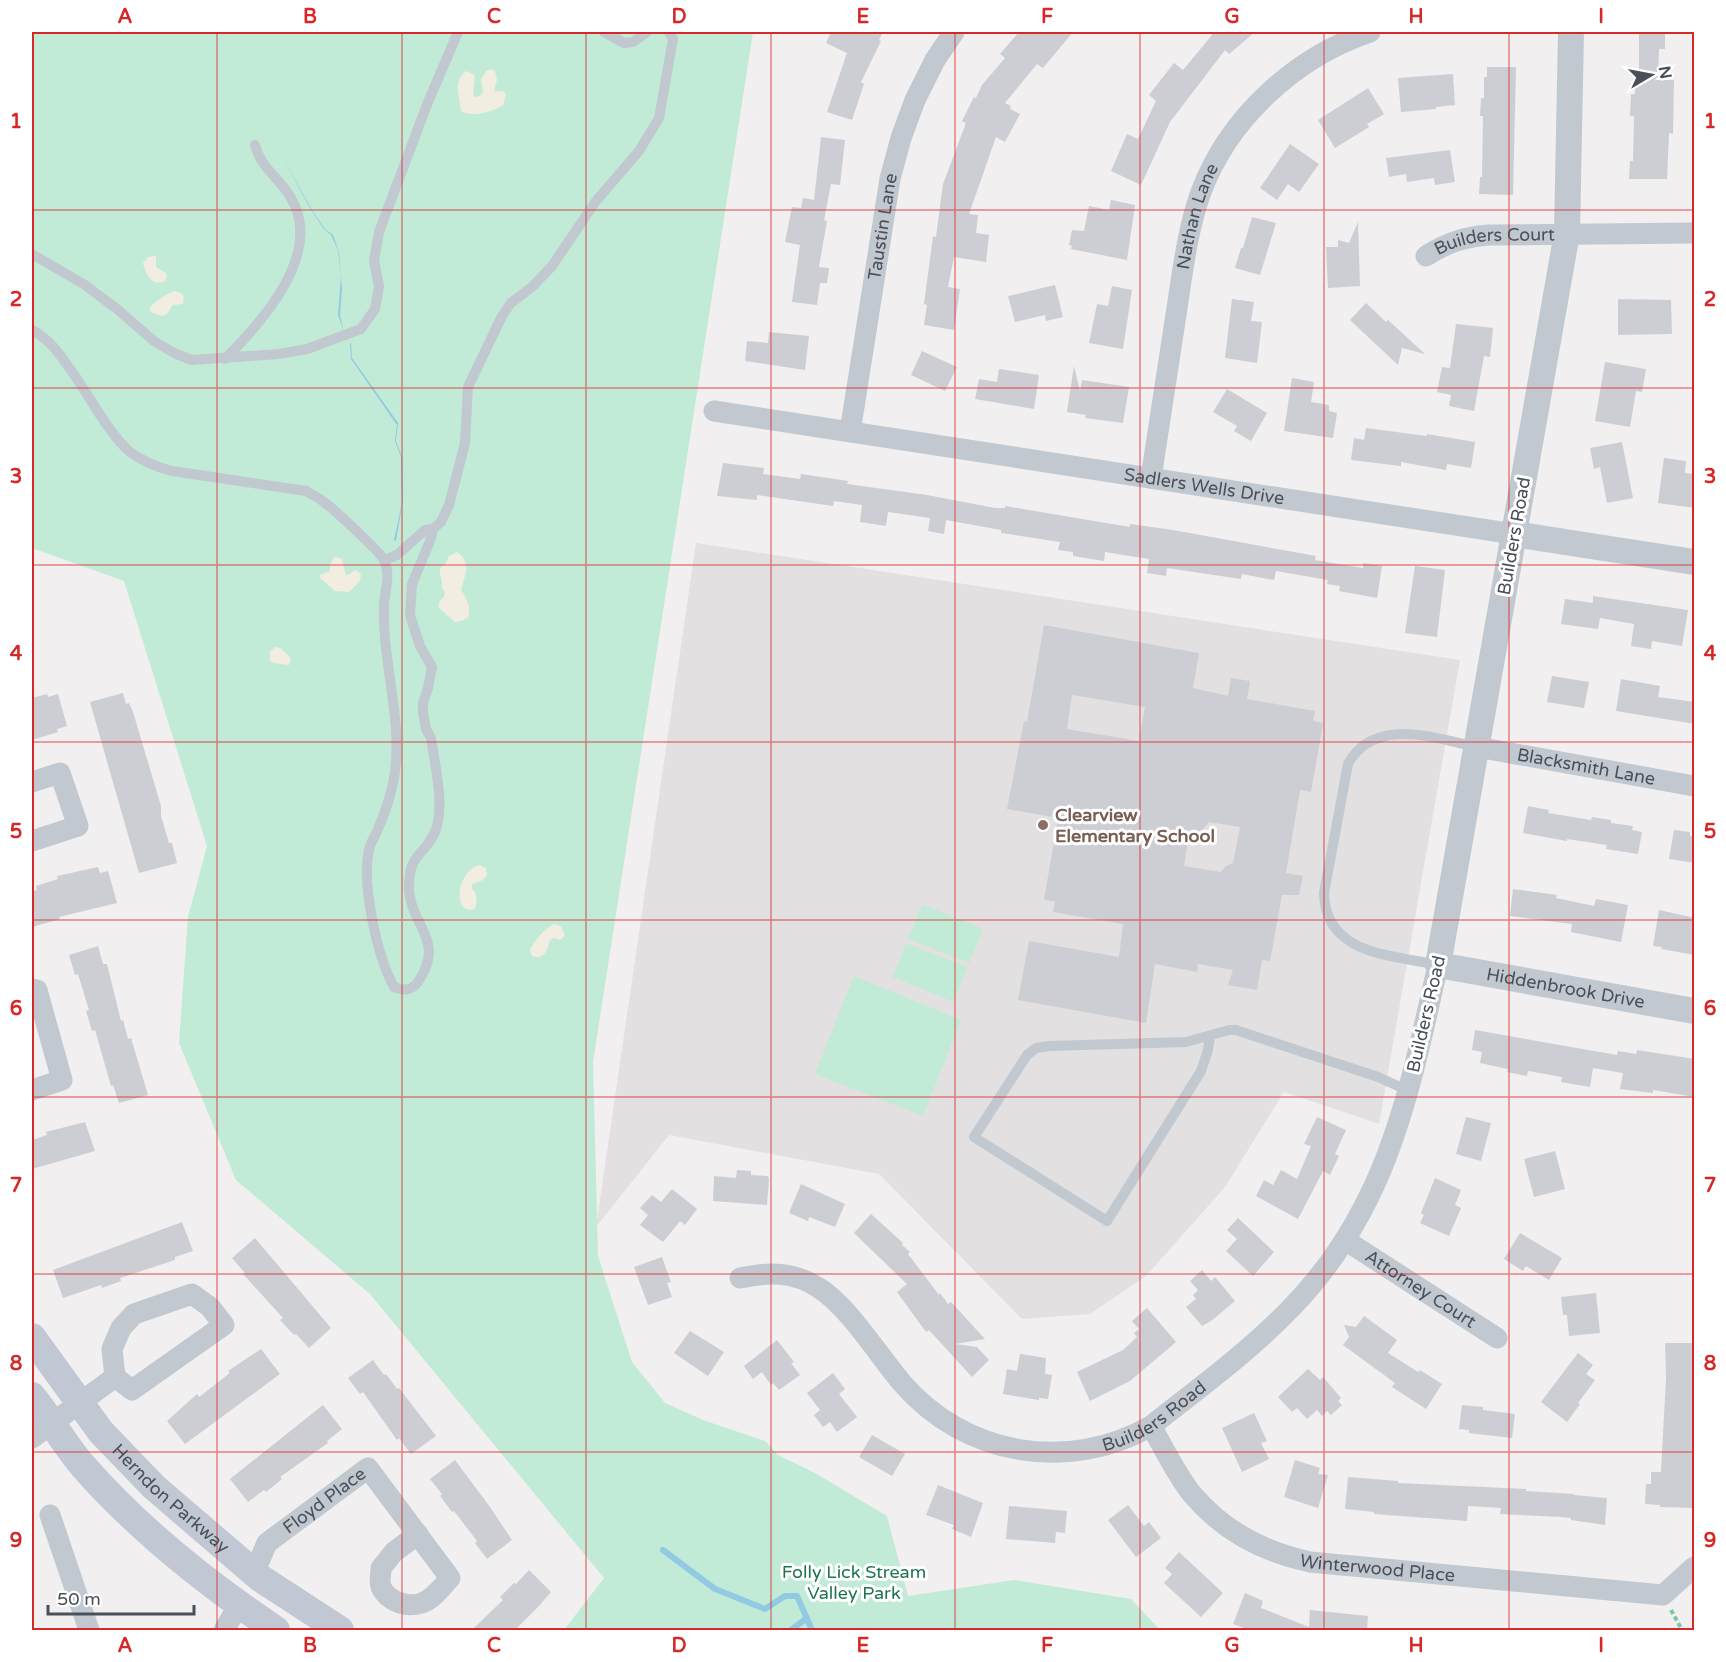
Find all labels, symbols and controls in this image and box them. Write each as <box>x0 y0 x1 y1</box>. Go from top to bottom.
text: A <box>118 5 133 29</box>
text: B <box>303 5 317 29</box>
text: C <box>487 5 501 29</box>
text: D <box>671 5 687 29</box>
text: E <box>857 5 870 29</box>
text: F <box>1041 5 1053 29</box>
text: G <box>1224 5 1240 29</box>
text: H <box>1408 5 1424 29</box>
text: I <box>1598 5 1604 29</box>
north arrow <box>1621 45 1681 105</box>
text: N <box>1654 65 1676 81</box>
text: 1 <box>10 110 22 134</box>
text: 1 <box>1704 110 1716 134</box>
street label: Nathan Lane <box>1172 160 1223 271</box>
street label: Taustin Lane <box>863 171 902 282</box>
street label: Builders Court <box>1430 223 1555 260</box>
text: 2 <box>10 288 22 312</box>
text: 2 <box>1704 288 1716 312</box>
street label: Sadlers Wells Drive <box>1123 463 1286 510</box>
text: 3 <box>10 465 22 489</box>
text: 3 <box>1704 465 1716 489</box>
street label: Builders Road <box>1493 475 1535 597</box>
text: 4 <box>10 642 23 666</box>
text: 4 <box>1704 642 1717 666</box>
street label: Blacksmith Lane <box>1515 743 1657 790</box>
place label: Clearview Elementary School <box>1055 804 1215 847</box>
marker: Clearview Elementary School <box>1036 818 1050 832</box>
text: 5 <box>10 820 22 844</box>
text: 5 <box>1704 820 1716 844</box>
street label: Builders Road <box>1402 953 1450 1075</box>
street label: Hiddenbrook Drive <box>1485 963 1647 1013</box>
text: 6 <box>10 997 22 1021</box>
text: 6 <box>1704 997 1716 1021</box>
text: 7 <box>10 1174 22 1198</box>
text: 7 <box>1704 1174 1716 1198</box>
street label: Attorney Court <box>1361 1245 1480 1333</box>
text: 8 <box>10 1352 22 1376</box>
text: 8 <box>1704 1352 1716 1376</box>
street label: Builders Road <box>1100 1376 1210 1456</box>
street label: Herndon Parkway <box>107 1439 234 1558</box>
street label: Floyd Place <box>278 1462 370 1539</box>
text: 9 <box>10 1529 22 1553</box>
text: 9 <box>1704 1529 1716 1553</box>
street label: Winterwood Place <box>1298 1549 1456 1586</box>
park label: Folly Lick Stream Valley Park <box>782 1561 926 1604</box>
scale bar <box>48 1578 194 1616</box>
text: 50 m <box>57 1588 101 1610</box>
text: A <box>118 1634 133 1658</box>
text: B <box>303 1634 317 1658</box>
text: C <box>487 1634 501 1658</box>
text: D <box>671 1634 687 1658</box>
text: E <box>857 1634 870 1658</box>
text: F <box>1041 1634 1053 1658</box>
text: G <box>1224 1634 1240 1658</box>
text: H <box>1408 1634 1424 1658</box>
text: I <box>1598 1634 1604 1658</box>

